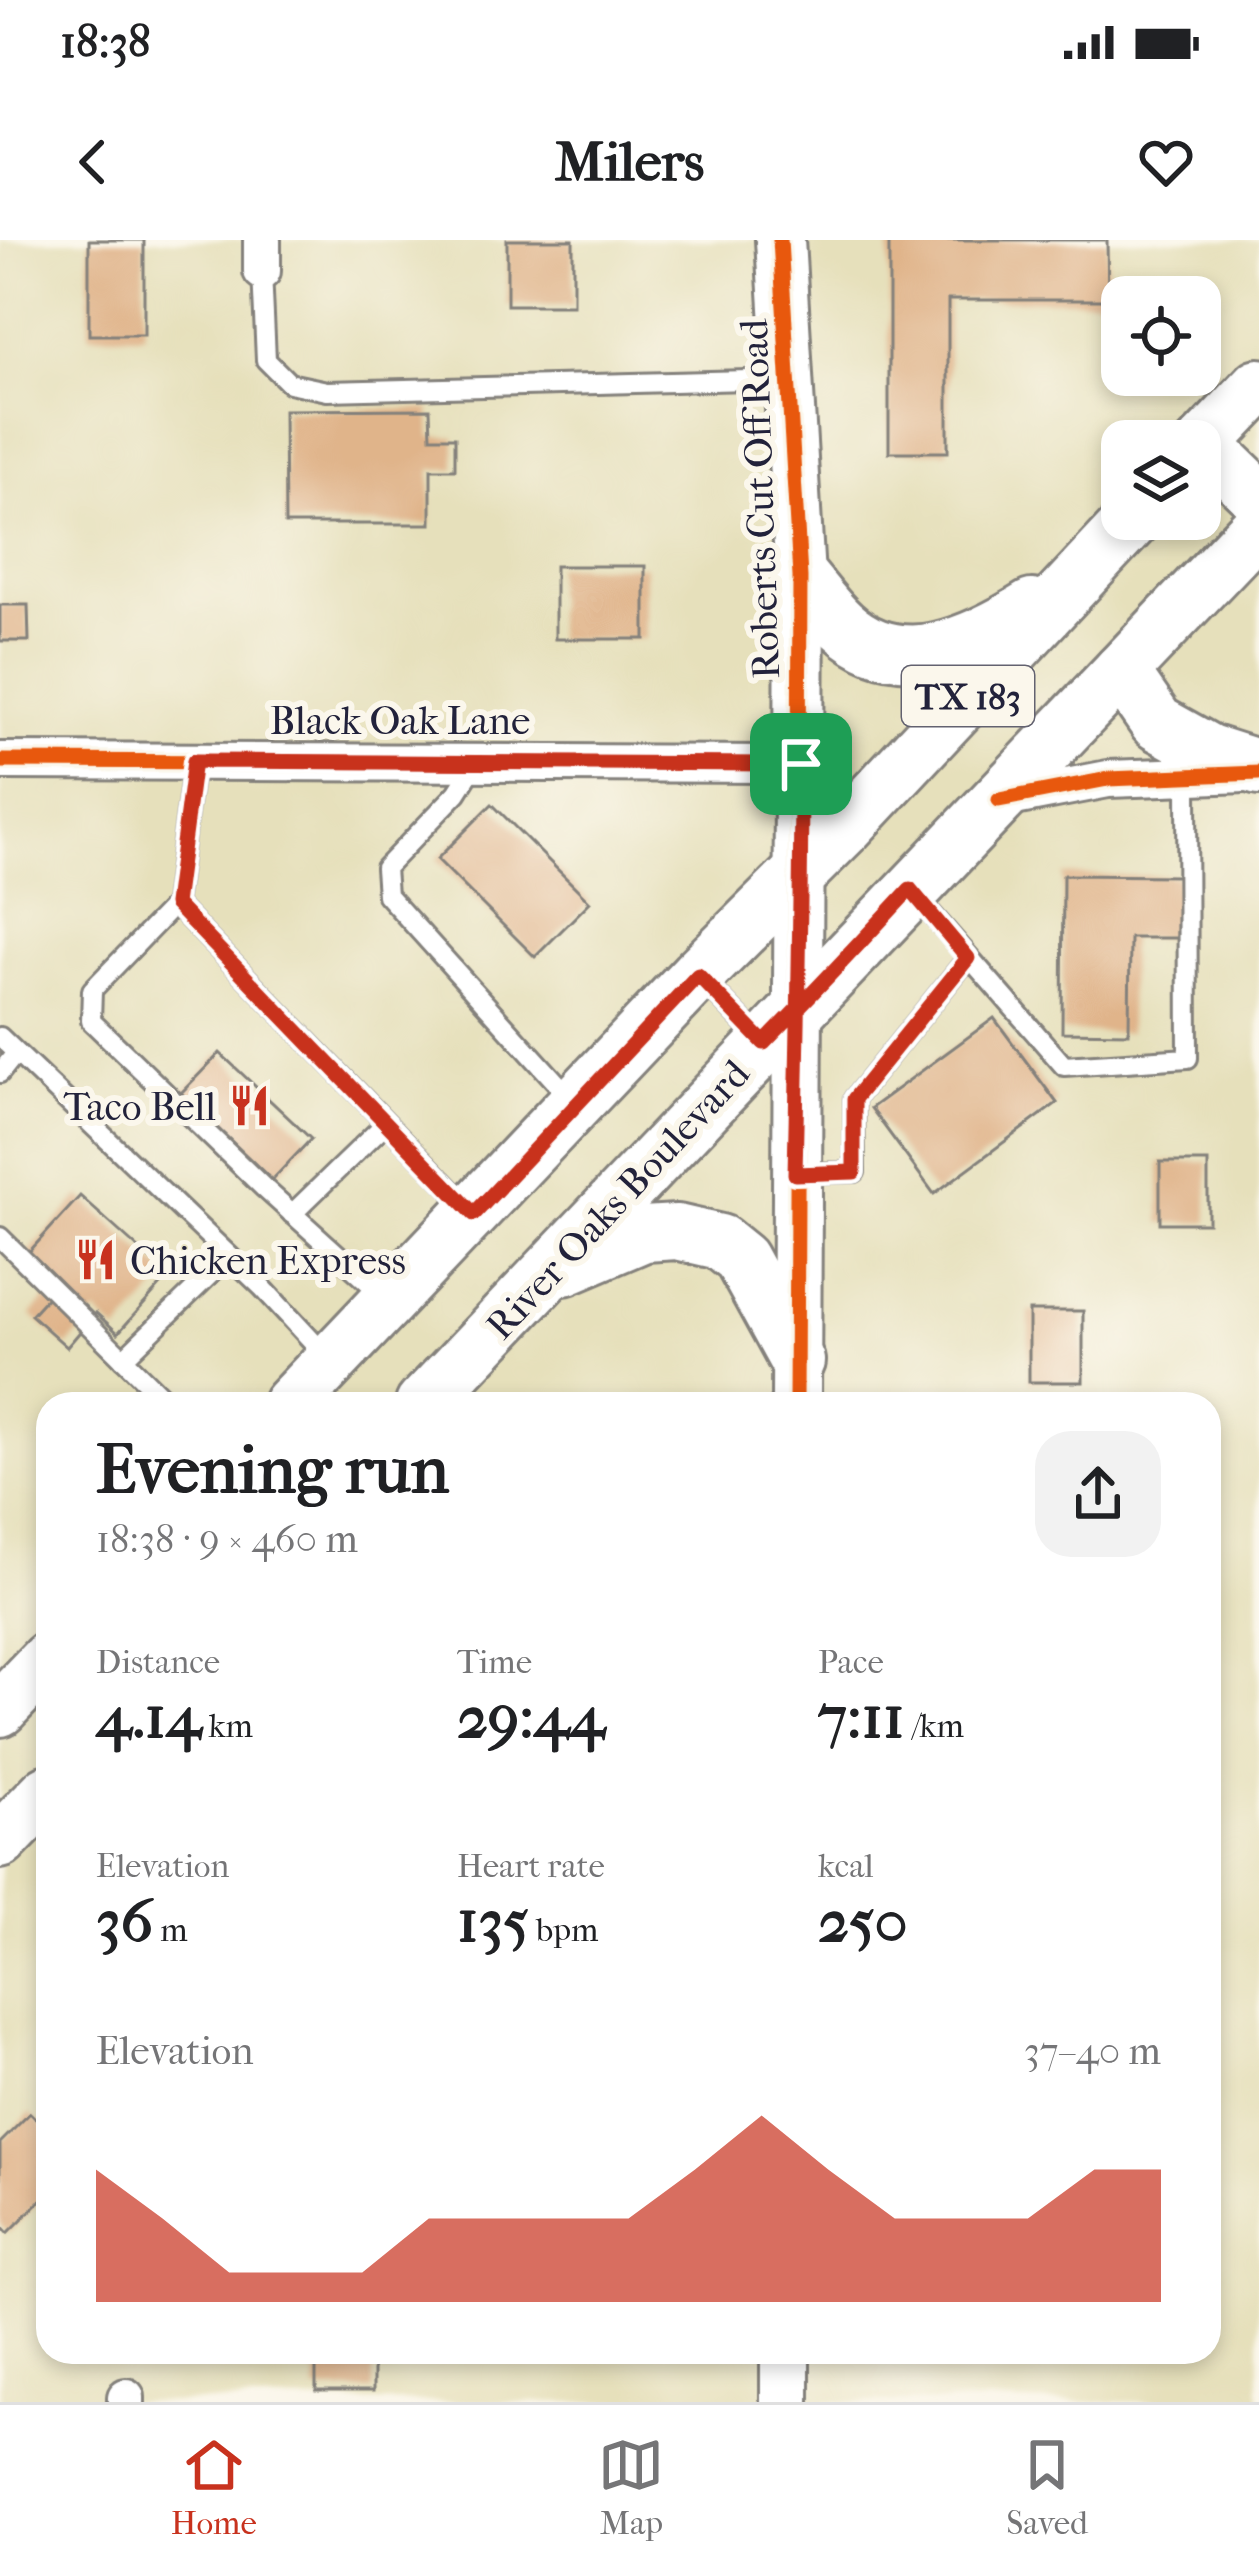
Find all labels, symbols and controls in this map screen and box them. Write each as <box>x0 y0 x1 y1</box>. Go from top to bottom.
text: 18:38 <box>60 16 151 69</box>
icon: back <box>60 129 126 195</box>
icon: heart <box>1133 129 1199 195</box>
text: Milers <box>555 131 704 194</box>
map controls <box>1101 276 1221 540</box>
button: locate <box>1101 276 1221 396</box>
street label: Roberts Cut Off Road <box>731 317 789 680</box>
button: layers <box>1101 420 1221 540</box>
road number: TX 183 <box>902 666 1034 726</box>
street label: Black Oak Lane <box>270 698 530 744</box>
pin <box>750 713 852 815</box>
icon: arrive <box>768 731 834 797</box>
street label: River Oaks Boulevard <box>477 1050 759 1349</box>
restaurant icon: Taco Bell <box>227 1083 273 1129</box>
place label: Taco Bell <box>64 1084 216 1130</box>
restaurant icon: Chicken Express <box>73 1237 119 1283</box>
place label: Chicken Express <box>130 1238 406 1284</box>
button: share <box>1035 1431 1161 1557</box>
text: Evening run <box>96 1432 449 1509</box>
text: 18:38 · 9 × 460 m <box>96 1516 358 1562</box>
text: Distance <box>96 1643 220 1682</box>
text: Time <box>457 1643 532 1682</box>
text: Pace <box>818 1643 884 1682</box>
text: 4.14 <box>96 1682 201 1753</box>
text: 29:44 <box>457 1682 605 1753</box>
text: 7:11 <box>818 1682 904 1753</box>
text: km <box>201 1707 253 1746</box>
text: /km <box>904 1707 964 1746</box>
text: Elevation <box>96 1847 229 1886</box>
text: Heart rate <box>457 1847 605 1886</box>
text: kcal <box>818 1847 874 1886</box>
text: 36 <box>96 1886 153 1957</box>
text: 135 <box>457 1886 529 1957</box>
text: 250 <box>818 1886 908 1957</box>
text: m <box>153 1911 188 1950</box>
text: bpm <box>529 1911 599 1950</box>
text: Elevation <box>96 2028 254 2074</box>
text: 37–40 m <box>1024 2028 1161 2074</box>
tab: Home <box>171 2432 257 2543</box>
tab: Map <box>598 2432 664 2543</box>
tab: Saved <box>1006 2432 1088 2543</box>

